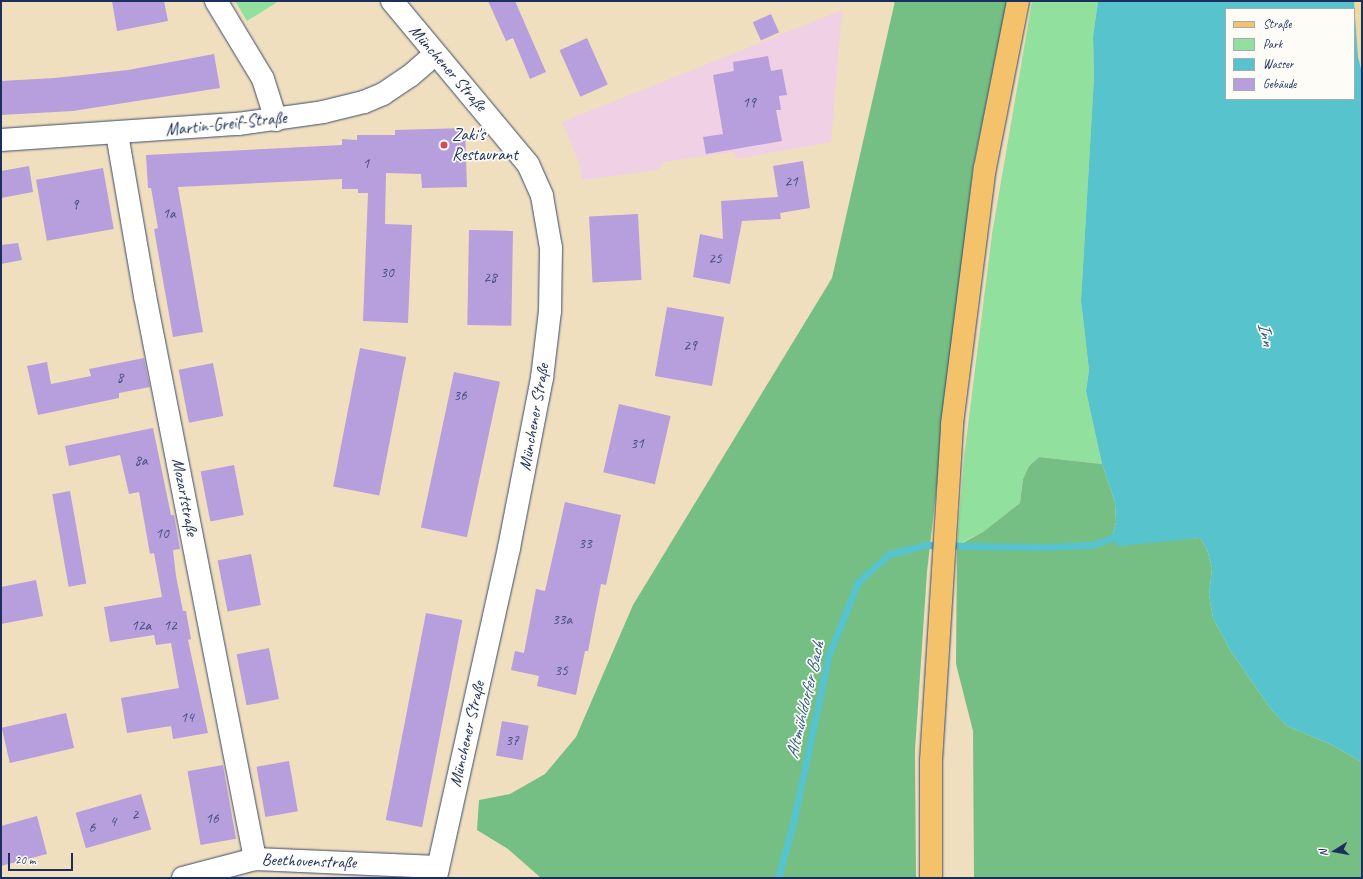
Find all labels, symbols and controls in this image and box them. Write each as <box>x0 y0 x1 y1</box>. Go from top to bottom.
legend <box>1225 8 1355 100</box>
text: Straße <box>1263 16 1291 32</box>
street label: Münchener Straße <box>405 20 491 116</box>
text: Park <box>1263 36 1282 52</box>
text: Wasser <box>1263 56 1293 72</box>
text: Gebäude <box>1263 76 1296 92</box>
house number: 19 <box>742 94 756 112</box>
street label: Martin-Greif-Straße <box>165 108 287 140</box>
place label: Zaki's Restaurant <box>452 125 518 165</box>
marker: Zaki's Restaurant <box>439 140 449 150</box>
house number: 1 <box>363 155 369 173</box>
house number: 21 <box>784 173 798 191</box>
house number: 9 <box>72 196 78 214</box>
house number: 1a <box>162 205 176 223</box>
house number: 25 <box>708 250 722 268</box>
house number: 30 <box>380 264 394 282</box>
house number: 28 <box>483 269 497 287</box>
water label: Inn <box>1253 320 1279 348</box>
house number: 29 <box>683 337 697 355</box>
street label: Münchener Straße <box>515 362 553 472</box>
house number: 8 <box>117 369 123 387</box>
house number: 36 <box>453 387 467 405</box>
house number: 31 <box>630 435 644 453</box>
house number: 8a <box>134 452 148 470</box>
street label: Mozartstraße <box>167 456 203 538</box>
house number: 10 <box>155 525 169 543</box>
house number: 33 <box>578 535 592 553</box>
house number: 33a <box>552 611 572 629</box>
house number: 12a <box>131 617 151 635</box>
house number: 12 <box>163 617 177 635</box>
water label: Altmühldorfer Bach <box>781 639 829 761</box>
house number: 35 <box>554 662 568 680</box>
street label: Münchener Straße <box>445 679 489 789</box>
house number: 14 <box>180 709 194 727</box>
house number: 37 <box>505 732 519 750</box>
house number: 2 <box>132 806 138 824</box>
house number: 16 <box>205 810 219 828</box>
house number: 4 <box>110 813 116 831</box>
house number: 6 <box>89 819 95 837</box>
north arrow <box>1315 831 1355 871</box>
scale bar <box>10 845 75 871</box>
street label: Beethovenstraße <box>261 849 357 873</box>
text: N <box>1316 849 1331 858</box>
text: 20 m <box>15 852 35 868</box>

